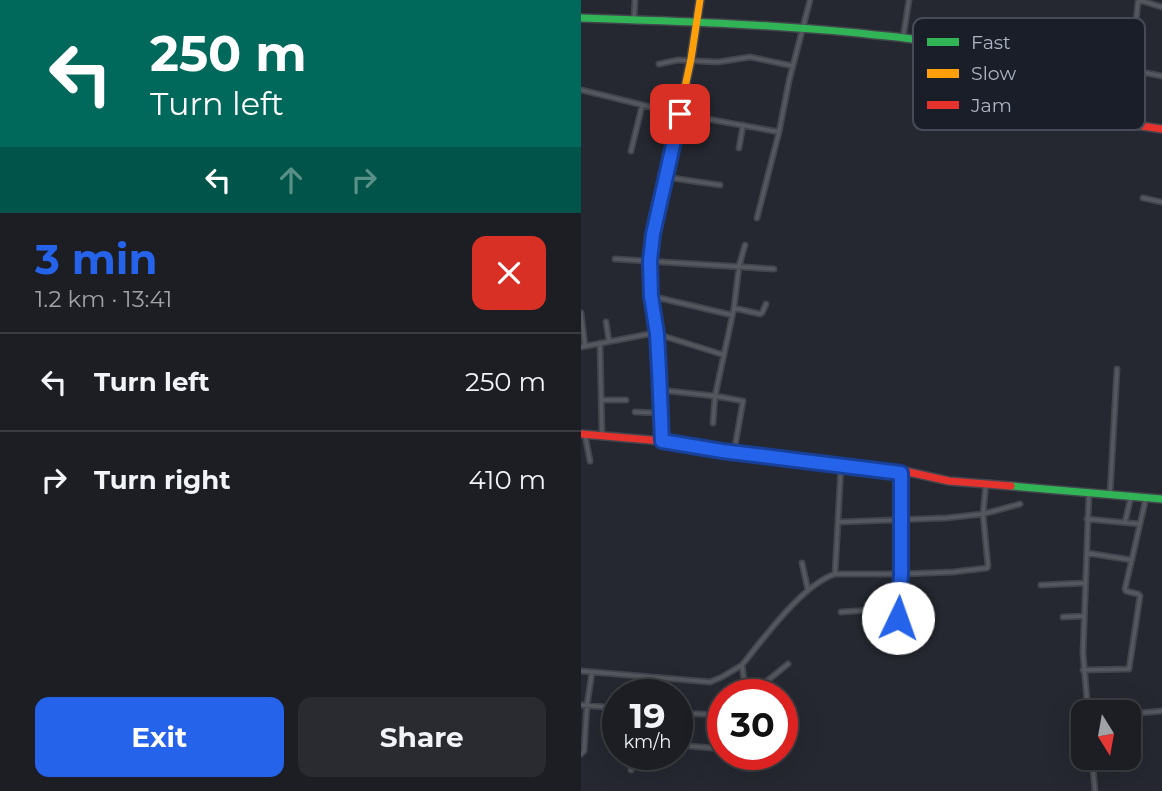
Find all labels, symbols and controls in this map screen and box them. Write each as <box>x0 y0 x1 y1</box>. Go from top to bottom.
legend <box>913 18 1145 130</box>
text: 250 m <box>150 24 307 83</box>
icon: left <box>35 28 126 119</box>
text: Fast <box>971 31 1011 54</box>
text: Slow <box>971 62 1016 85</box>
text: Turn left <box>150 84 284 123</box>
pin <box>650 84 710 144</box>
text: Jam <box>970 94 1012 117</box>
icon: arrive <box>661 95 699 133</box>
icon: left <box>199 161 237 199</box>
icon: ahead <box>272 161 310 199</box>
icon: right <box>345 161 383 199</box>
text: 3 min <box>35 233 157 285</box>
button: close <box>472 236 546 310</box>
text: 1.2 km · 13:41 <box>35 285 172 313</box>
icon: left <box>35 363 73 401</box>
text: Turn left <box>94 366 210 398</box>
text: 250 m <box>465 366 546 398</box>
icon: right <box>35 461 73 499</box>
text: Turn right <box>94 464 230 496</box>
text: 410 m <box>468 464 546 496</box>
position arrow <box>861 581 935 655</box>
speed limit sign: 30 <box>707 679 798 770</box>
text: 19 <box>629 694 666 737</box>
button: Exit <box>35 697 284 777</box>
button: Share <box>298 697 546 777</box>
north arrow <box>1071 700 1141 770</box>
map controls <box>1071 700 1141 770</box>
text: km/h <box>623 731 672 753</box>

